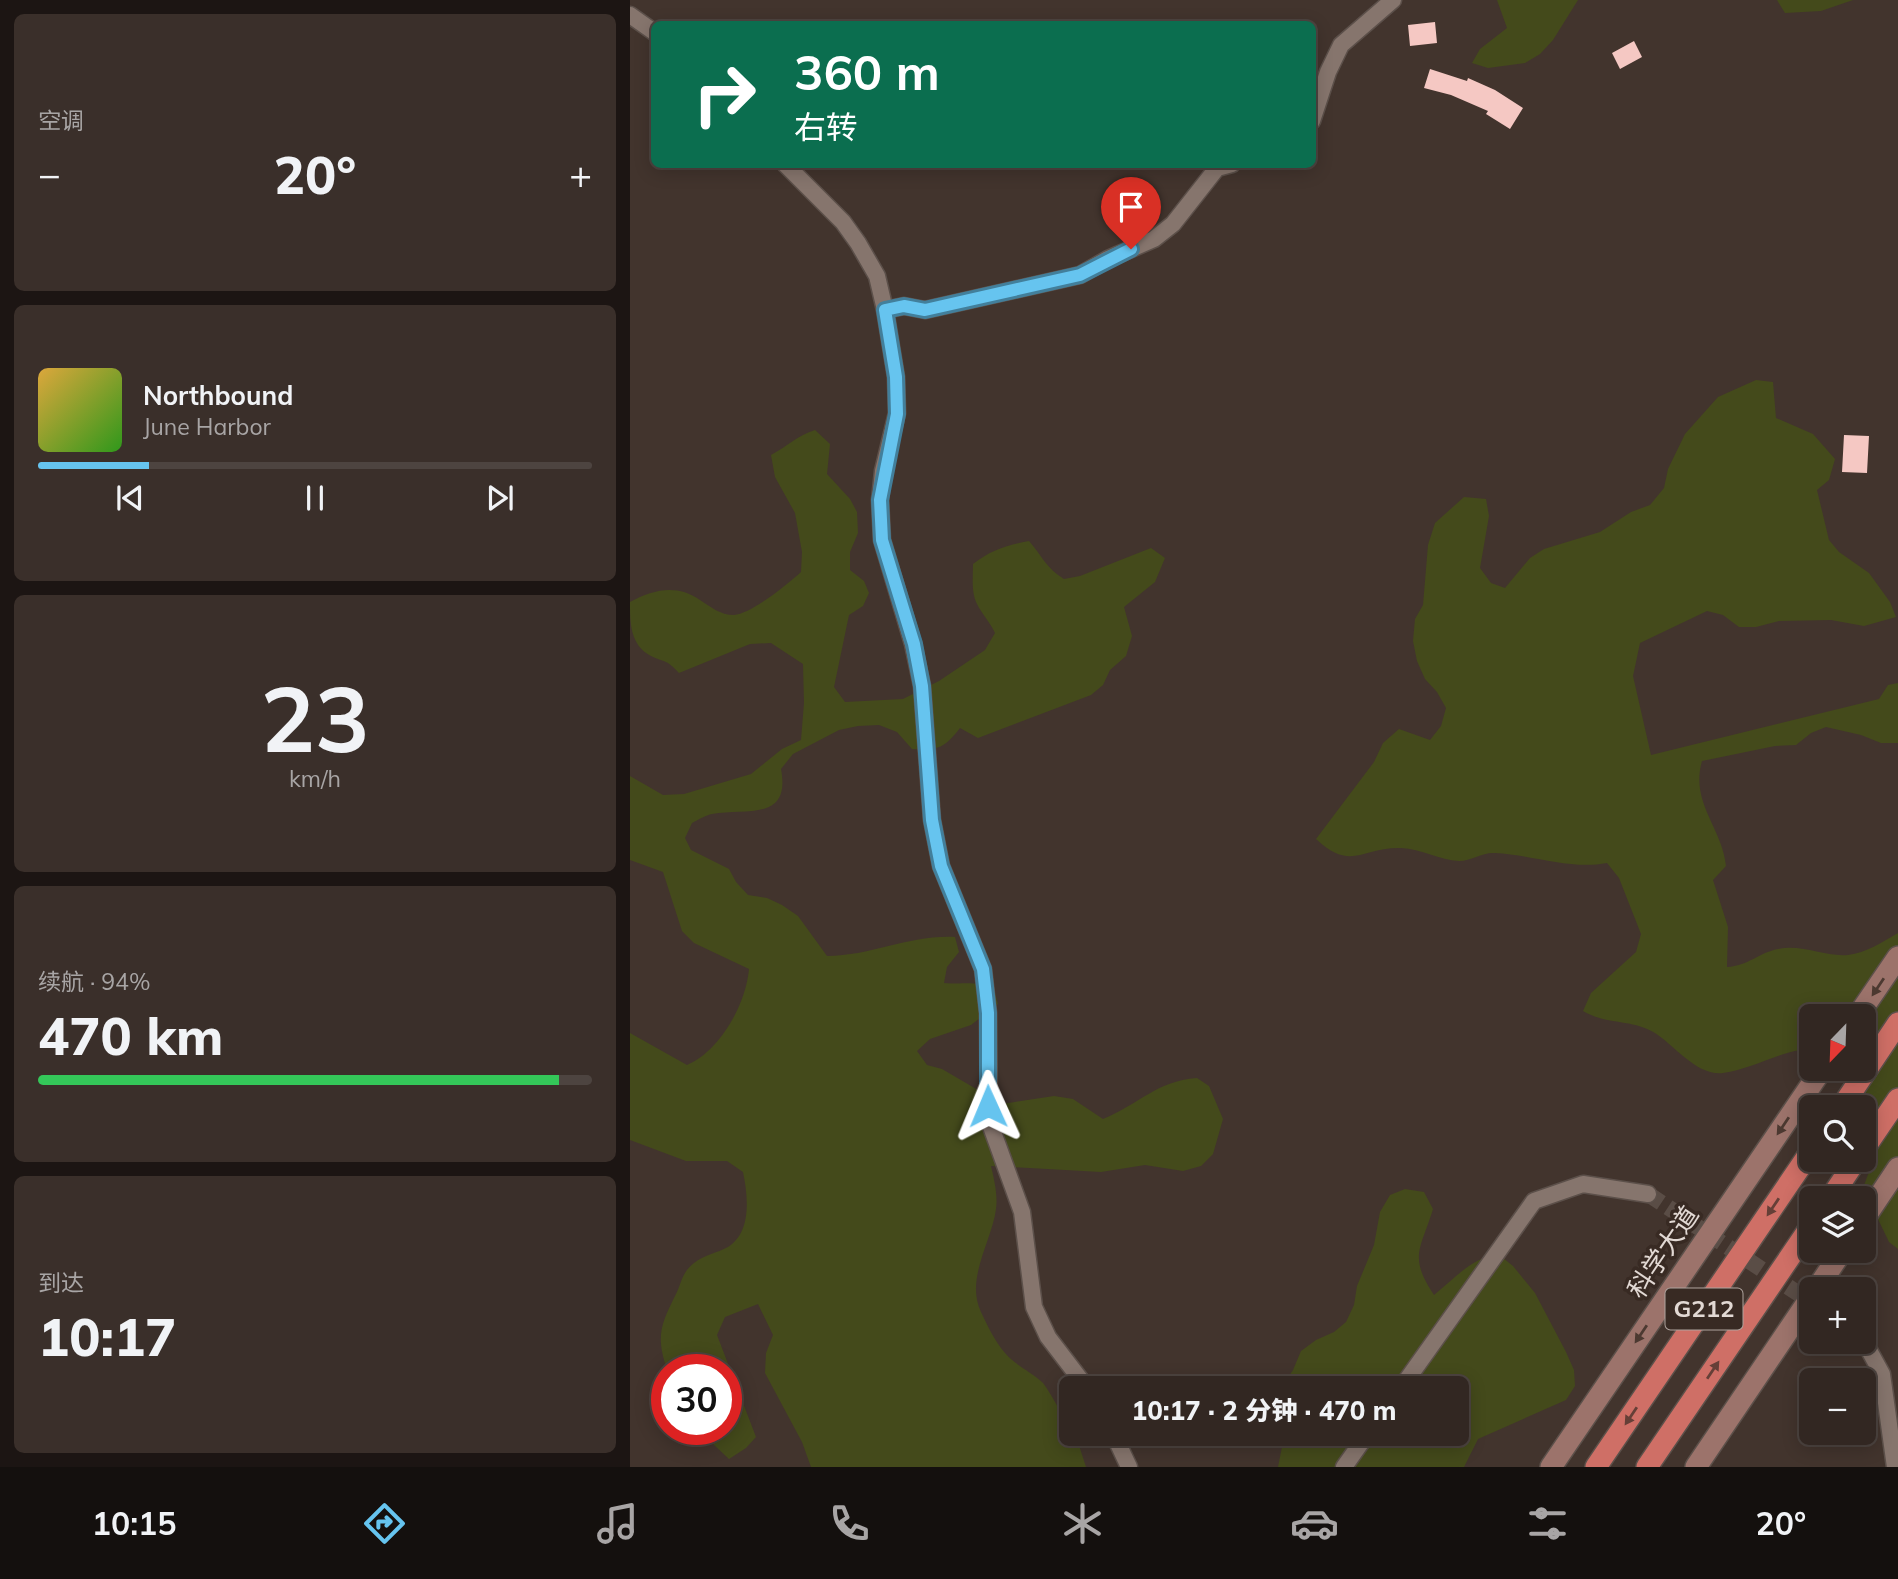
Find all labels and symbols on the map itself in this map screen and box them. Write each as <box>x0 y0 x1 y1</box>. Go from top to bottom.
pin <box>1101 177 1161 249</box>
one-way arrow <box>1871 978 1885 996</box>
north arrow <box>1799 1004 1876 1082</box>
position arrow <box>951 1069 1025 1143</box>
one-way arrow <box>1776 1117 1790 1135</box>
one-way arrow <box>1766 1198 1780 1216</box>
street label: 科学大道 <box>1620 1199 1705 1304</box>
road number: G212 <box>1666 1288 1742 1330</box>
one-way arrow <box>1635 1324 1648 1344</box>
speed limit sign: 30 <box>651 1354 742 1445</box>
one-way arrow <box>1706 1361 1720 1379</box>
one-way arrow <box>1624 1407 1638 1425</box>

